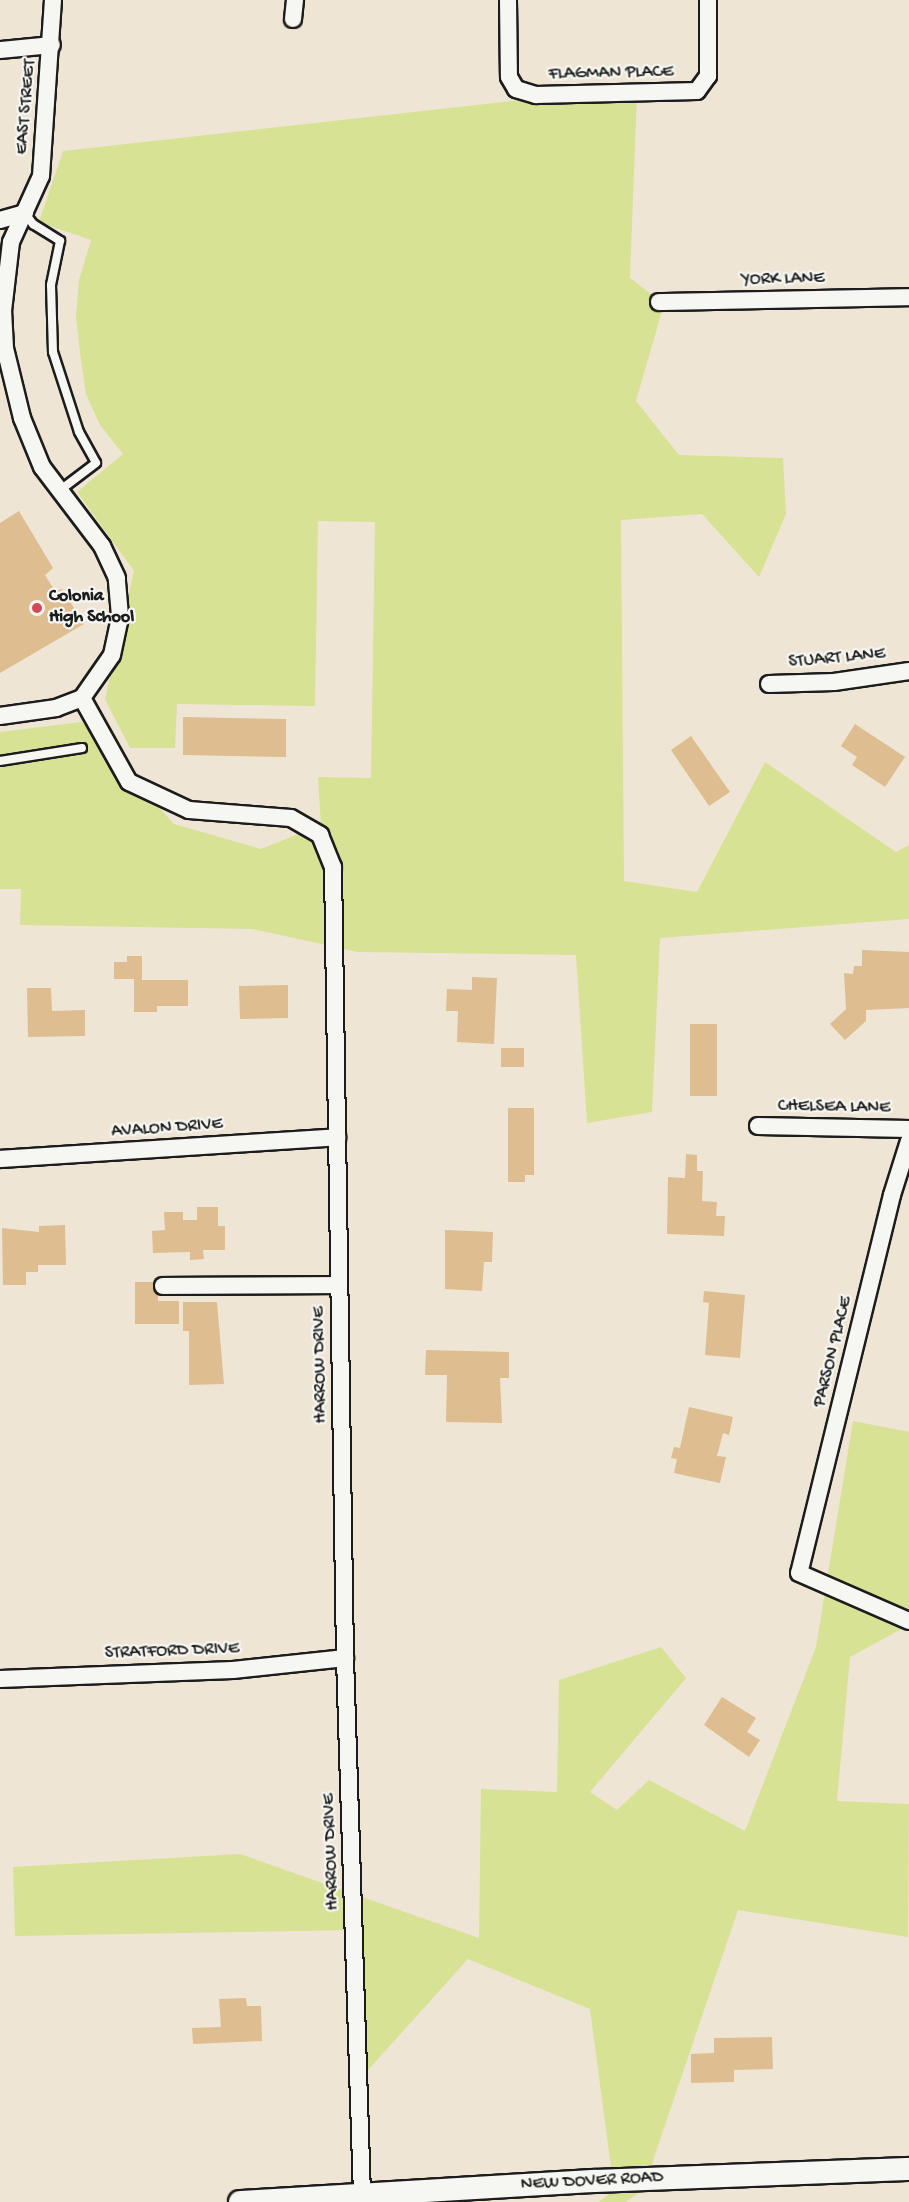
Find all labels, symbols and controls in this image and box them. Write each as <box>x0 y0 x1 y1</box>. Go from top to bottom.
street label: EAST STREET <box>12 59 42 155</box>
street label: FLAGMAN PLACE <box>548 62 674 86</box>
street label: YORK LANE <box>741 268 825 292</box>
place label: Colonia High School <box>49 587 134 630</box>
marker: Colonia High School <box>30 601 44 615</box>
street label: STUART LANE <box>788 644 886 674</box>
street label: CHELSEA LANE <box>778 1096 890 1120</box>
street label: AVALON DRIVE <box>111 1114 223 1144</box>
street label: PARSON PLACE <box>810 1294 858 1410</box>
street label: HARROW DRIVE <box>309 1306 333 1424</box>
street label: STRATFORD DRIVE <box>104 1639 240 1665</box>
street label: HARROW DRIVE <box>319 1793 345 1911</box>
street label: NEW DOVER ROAD <box>520 2167 664 2197</box>

